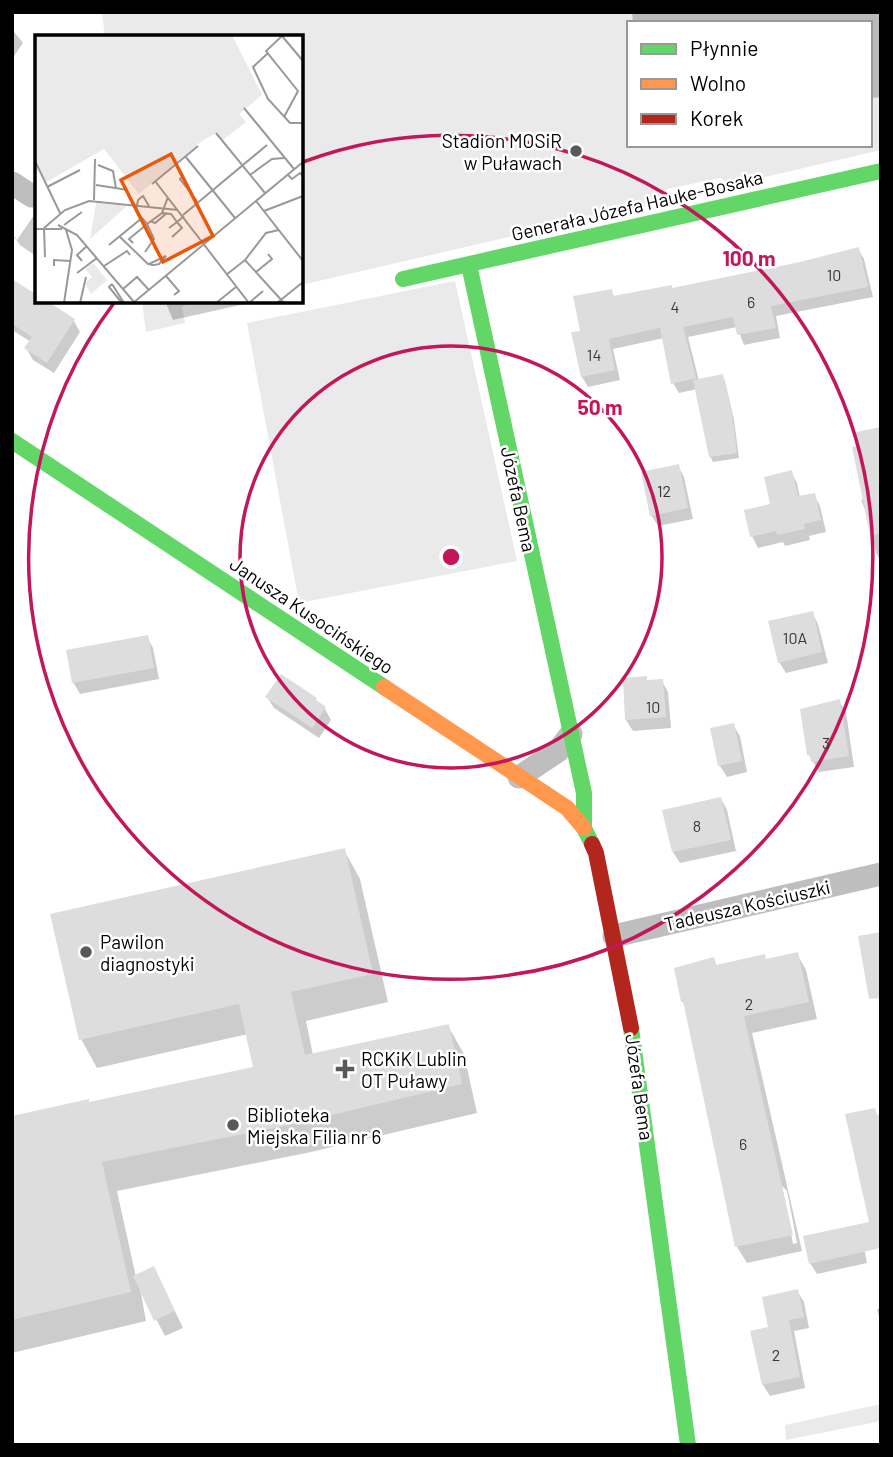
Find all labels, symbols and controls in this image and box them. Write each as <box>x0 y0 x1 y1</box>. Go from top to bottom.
legend <box>627 21 872 147</box>
inset map <box>35 35 303 303</box>
text: Płynnie <box>690 35 758 60</box>
text: Wolno <box>690 70 746 95</box>
text: Korek <box>690 105 743 130</box>
place label: Stadion MOSiR w Puławach <box>442 129 562 174</box>
marker: Stadion MOSiR w Puławach <box>568 143 584 159</box>
street label: Generała Józefa Hauke-Bosaka <box>509 165 765 245</box>
text: 100 m <box>722 245 776 270</box>
house number: 10 <box>827 265 841 284</box>
house number: 6 <box>747 292 755 311</box>
house number: 4 <box>671 297 679 316</box>
house number: 14 <box>587 345 601 364</box>
text: 50 m <box>577 394 623 419</box>
street label: Józefa Bema <box>497 444 541 554</box>
house number: 12 <box>657 481 671 500</box>
centre of rings <box>439 545 463 569</box>
street label: Janusza Kusocińskiego <box>226 552 398 678</box>
house number: 10A <box>783 628 807 647</box>
house number: 10 <box>646 697 660 716</box>
house number: 3 <box>822 733 830 752</box>
house number: 8 <box>693 816 701 835</box>
street label: Tadeusza Kościuszki <box>662 875 832 935</box>
place label: Pawilon diagnostyki <box>100 930 195 975</box>
marker: Pawilon diagnostyki <box>78 944 94 960</box>
house number: 2 <box>745 994 753 1013</box>
street label: Józefa Bema <box>621 1032 659 1142</box>
place label: RCKiK Lublin OT Puławy <box>361 1047 467 1092</box>
marker: RCKiK Lublin OT Puławy <box>335 1059 355 1079</box>
place label: Biblioteka Miejska Filia nr 6 <box>247 1103 381 1148</box>
marker: Biblioteka Miejska Filia nr 6 <box>225 1117 241 1133</box>
house number: 6 <box>739 1134 747 1153</box>
house number: 2 <box>772 1345 780 1364</box>

